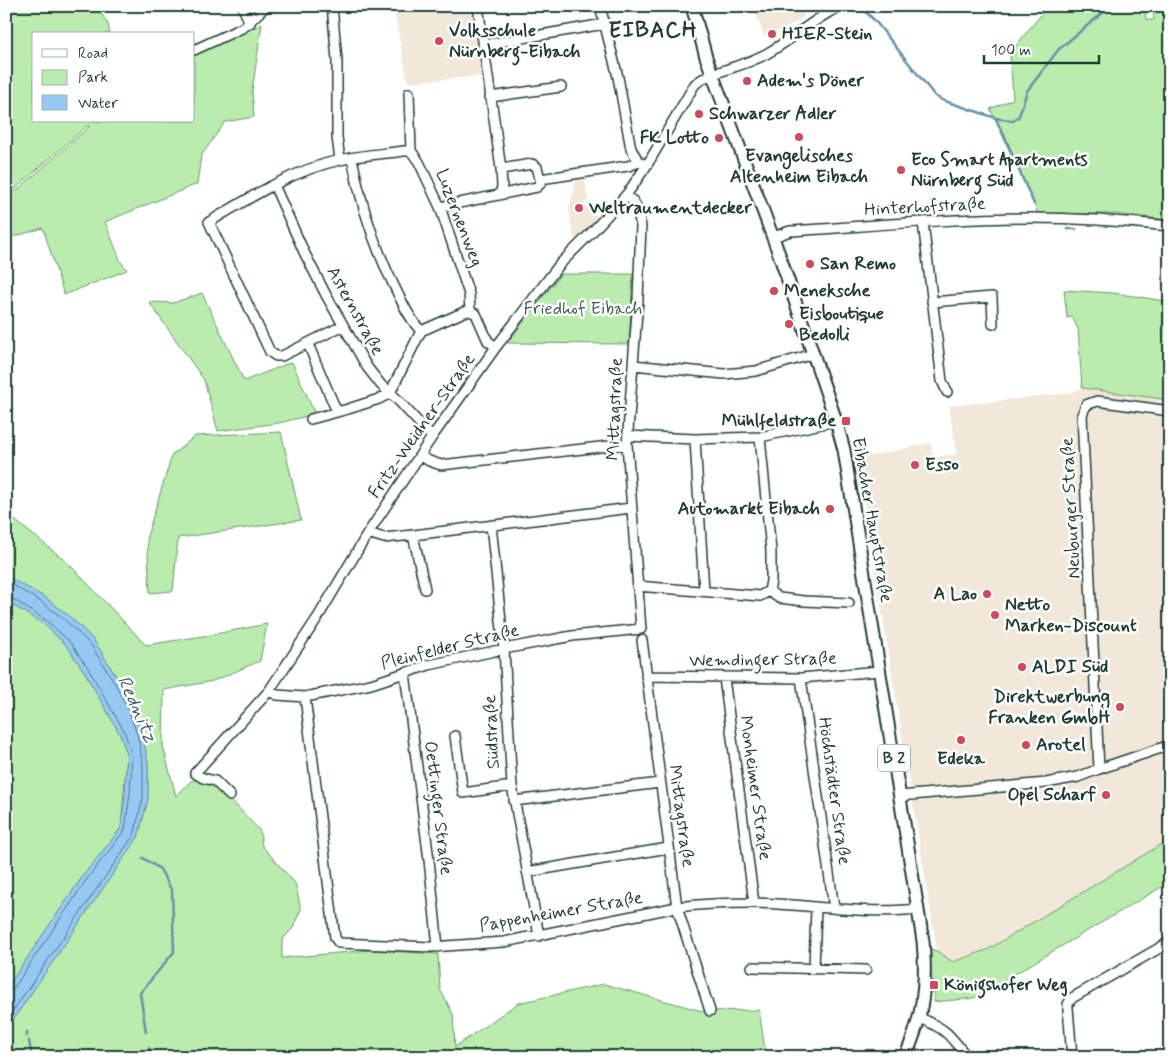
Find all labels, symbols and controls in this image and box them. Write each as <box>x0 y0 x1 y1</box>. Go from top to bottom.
district label: EIBACH <box>609 17 697 45</box>
place label: Volksschule Nürnberg-Eibach <box>449 19 581 66</box>
place label: HIER-Stein <box>782 22 872 46</box>
marker: HIER-Stein <box>766 28 778 40</box>
legend <box>32 32 195 122</box>
scale bar <box>984 32 1098 64</box>
marker: Volksschule Nürnberg-Eibach <box>433 35 445 47</box>
text: 100 m <box>991 41 1031 61</box>
text: Road <box>78 44 108 64</box>
text: Park <box>78 68 108 88</box>
place label: Adem's Döner <box>757 69 864 93</box>
marker: Adem's Döner <box>741 75 753 87</box>
text: Water <box>78 94 118 114</box>
place label: Schwarzer Adler <box>709 102 837 126</box>
marker: Schwarzer Adler <box>693 108 705 120</box>
place label: FK Lotto <box>640 126 709 150</box>
marker: Evangelisches Altenheim Eibach <box>793 131 805 143</box>
marker: FK Lotto <box>713 132 725 144</box>
place label: Evangelisches Altenheim Eibach <box>730 144 868 189</box>
place label: Eco Smart Apartments Nürnberg Süd <box>911 148 1088 195</box>
marker: Eco Smart Apartments Nürnberg Süd <box>895 164 907 176</box>
street label: Luzernenweg <box>429 166 489 270</box>
street label: Hinterhofstraße <box>864 192 986 222</box>
place label: Weltraumentdecker <box>588 196 752 220</box>
marker: Weltraumentdecker <box>573 202 585 214</box>
place label: San Remo <box>820 252 896 276</box>
marker: San Remo <box>804 258 816 270</box>
street label: Asternstraße <box>321 262 389 360</box>
place label: Meneksche <box>784 279 870 303</box>
marker: Meneksche <box>768 285 780 297</box>
park label: Friedhof Eibach <box>524 297 643 321</box>
place label: Eisboutique Bedolli <box>799 302 884 347</box>
marker: Eisboutique Bedolli <box>783 318 795 330</box>
street label: Fritz-Weidner-Straße <box>363 349 481 503</box>
street label: Mittagstraße <box>601 357 629 461</box>
place label: Mühlfeldstraße <box>721 409 836 433</box>
marker: Mühlfeldstraße <box>840 415 852 427</box>
street label: Eibacher Hauptstraße <box>846 435 898 605</box>
street label: Neuburger Straße <box>1055 437 1087 579</box>
place label: Esso <box>925 453 959 477</box>
marker: Esso <box>909 459 921 471</box>
place label: Automarkt Eibach <box>678 497 820 521</box>
marker: Automarkt Eibach <box>824 503 836 515</box>
place label: A Lao <box>934 582 977 606</box>
marker: A Lao <box>981 588 993 600</box>
place label: Netto Marken-Discount <box>1005 593 1137 638</box>
marker: Netto Marken-Discount <box>989 609 1001 621</box>
street label: Pleinfelder Straße <box>378 618 522 676</box>
street label: Wemdinger Straße <box>689 647 837 675</box>
place label: ALDI Süd <box>1032 655 1108 679</box>
marker: ALDI Süd <box>1016 661 1028 673</box>
water label: Rednitz <box>111 672 163 746</box>
place label: Direktwerbung Franken GmbH <box>988 685 1110 730</box>
street label: Südstraße <box>478 694 506 770</box>
marker: Direktwerbung Franken GmbH <box>1114 701 1126 713</box>
street label: Monheimer Straße <box>733 714 777 862</box>
street label: Höchstädter Straße <box>812 716 856 867</box>
place label: Arotel <box>1036 733 1086 757</box>
marker: Edeka <box>955 734 967 746</box>
marker: Arotel <box>1020 739 1032 751</box>
street label: Oettinger Straße <box>416 740 458 877</box>
road number: B 2 <box>878 744 910 771</box>
place label: Edeka <box>937 747 986 771</box>
street label: Mittagstraße <box>662 763 700 869</box>
place label: Opel Scharf <box>1007 783 1096 807</box>
marker: Opel Scharf <box>1100 789 1112 801</box>
street label: Pappenheimer Straße <box>478 886 644 938</box>
place label: Königshofer Weg <box>944 973 1068 999</box>
marker: Königshofer Weg <box>928 979 940 991</box>

